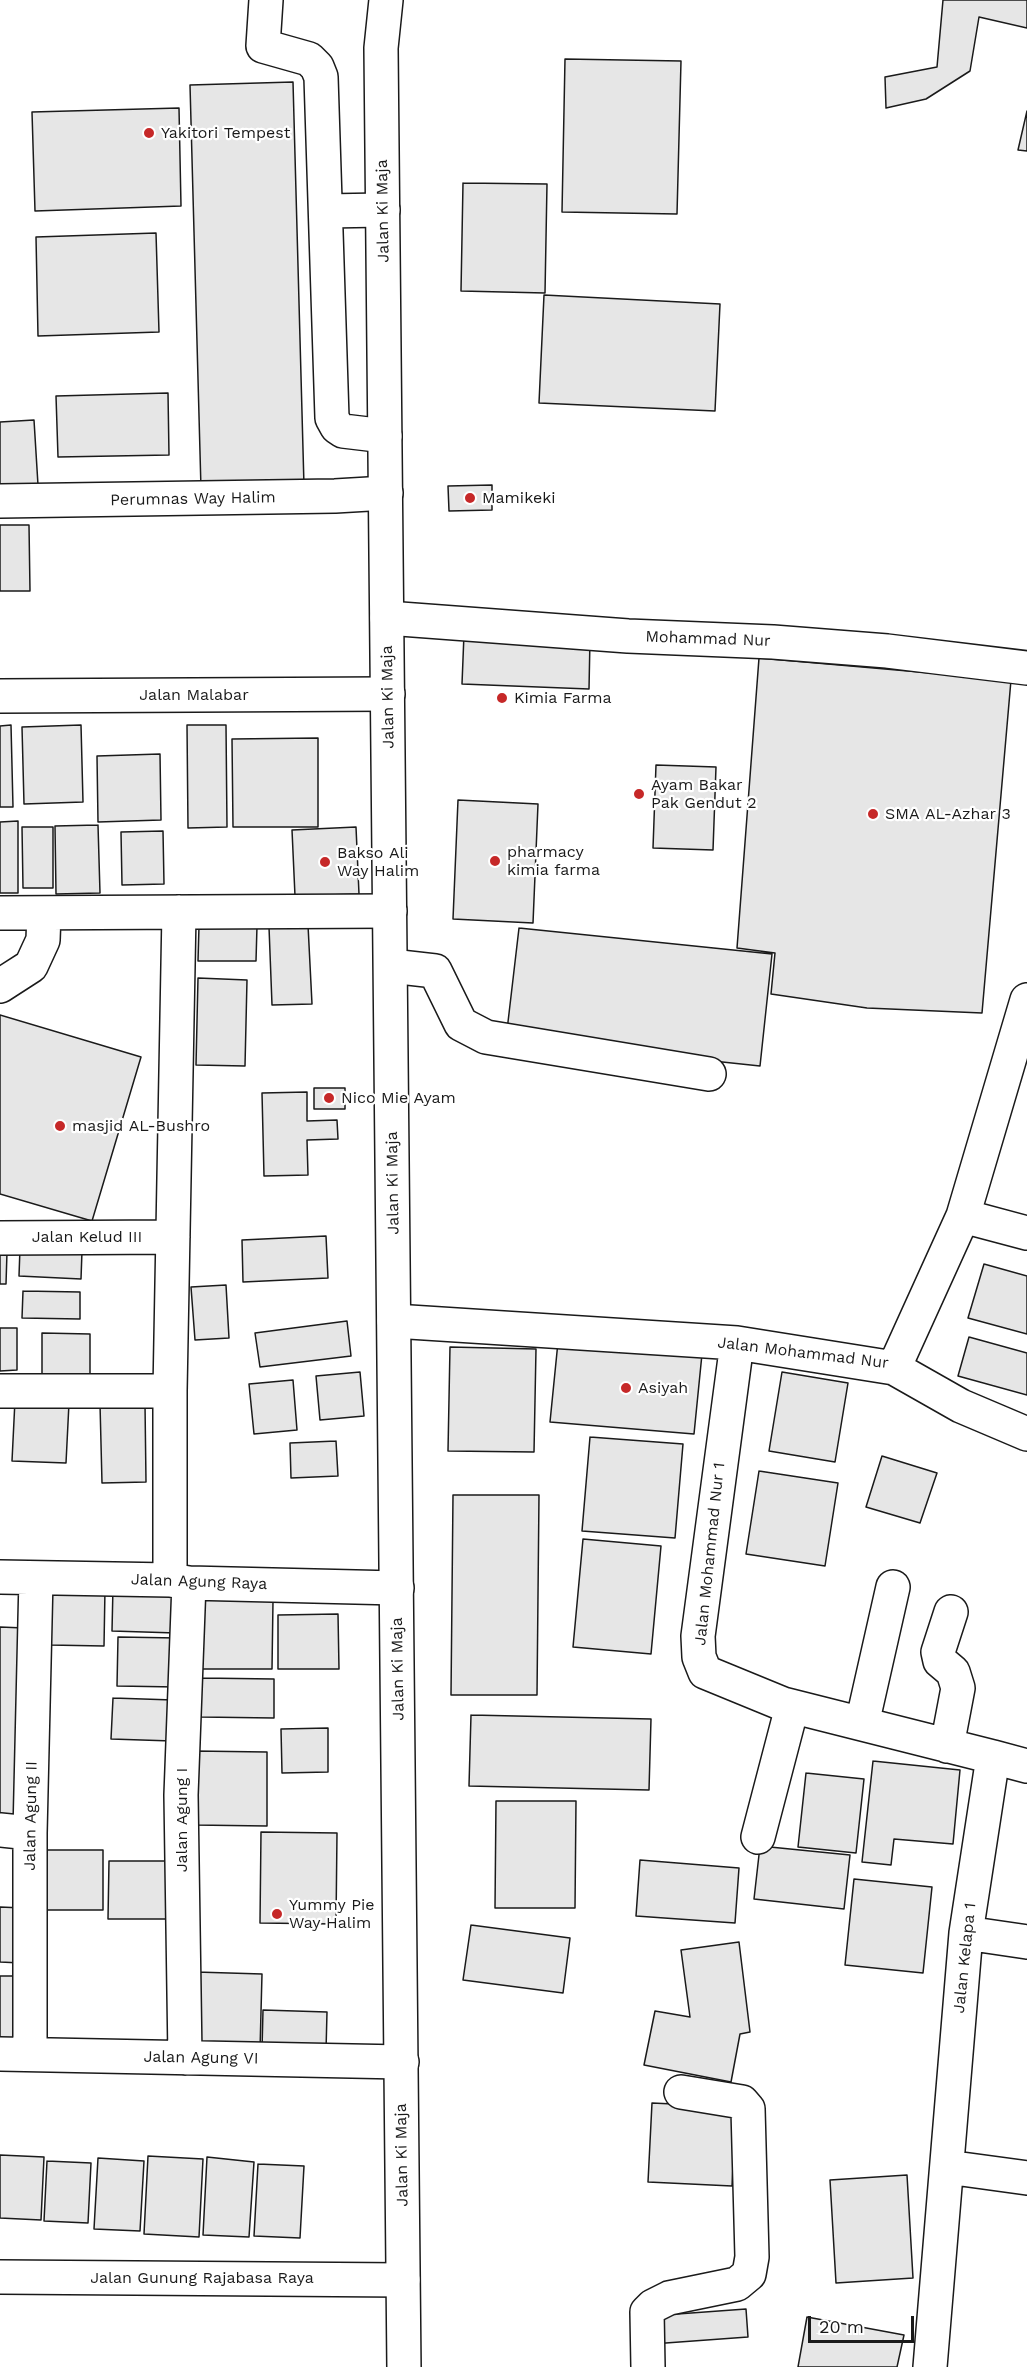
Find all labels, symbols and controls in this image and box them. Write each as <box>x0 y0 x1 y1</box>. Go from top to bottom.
place label: Yakitori Tempest <box>161 123 290 143</box>
marker: Yakitori Tempest <box>142 126 156 140</box>
street label: Jalan Ki Maja <box>373 159 393 263</box>
street label: Perumnas Way Halim <box>110 488 276 510</box>
place label: Mamikeki <box>482 488 555 508</box>
marker: Mamikeki <box>463 491 477 505</box>
street label: Mohammad Nur <box>645 627 771 651</box>
street label: Jalan Ki Maja <box>378 645 398 749</box>
street label: Jalan Malabar <box>139 685 249 705</box>
place label: Kimia Farma <box>514 688 612 708</box>
marker: Kimia Farma <box>495 691 509 705</box>
place label: Ayam Bakar Pak Gendut 2 <box>651 775 756 813</box>
marker: Ayam Bakar Pak Gendut 2 <box>632 787 646 801</box>
place label: SMA AL-Azhar 3 <box>885 804 1011 824</box>
marker: SMA AL-Azhar 3 <box>866 807 880 821</box>
place label: pharmacy kimia farma <box>507 842 600 880</box>
place label: Bakso Ali Way Halim <box>337 843 419 881</box>
marker: pharmacy kimia farma <box>488 854 502 868</box>
marker: Bakso Ali Way Halim <box>318 855 332 869</box>
place label: Nico Mie Ayam <box>341 1088 456 1108</box>
marker: Nico Mie Ayam <box>322 1091 336 1105</box>
place label: masjid AL-Bushro <box>72 1116 210 1136</box>
marker: masjid AL-Bushro <box>53 1119 67 1133</box>
street label: Jalan Ki Maja <box>383 1131 403 1235</box>
street label: Jalan Kelud III <box>32 1227 142 1247</box>
street label: Jalan Mohammad Nur <box>716 1333 890 1373</box>
place label: Asiyah <box>638 1378 688 1398</box>
marker: Asiyah <box>619 1381 633 1395</box>
street label: Jalan Mohammad Nur 1 <box>691 1462 729 1646</box>
street label: Jalan Agung Raya <box>131 1570 267 1594</box>
street label: Jalan Ki Maja <box>388 1617 408 1721</box>
street label: Jalan Agung II <box>20 1761 42 1871</box>
street label: Jalan Agung I <box>172 1768 192 1872</box>
place label: Yummy Pie Way Halim <box>289 1895 374 1933</box>
street label: Jalan Kelapa 1 <box>950 1902 980 2014</box>
marker: Yummy Pie Way Halim <box>270 1907 284 1921</box>
street label: Jalan Agung VI <box>143 2047 259 2069</box>
street label: Jalan Ki Maja <box>392 2103 412 2207</box>
street label: Jalan Gunung Rajabasa Raya <box>90 2268 314 2288</box>
scale bar <box>811 2304 918 2342</box>
text: 20 m <box>819 2316 864 2337</box>

